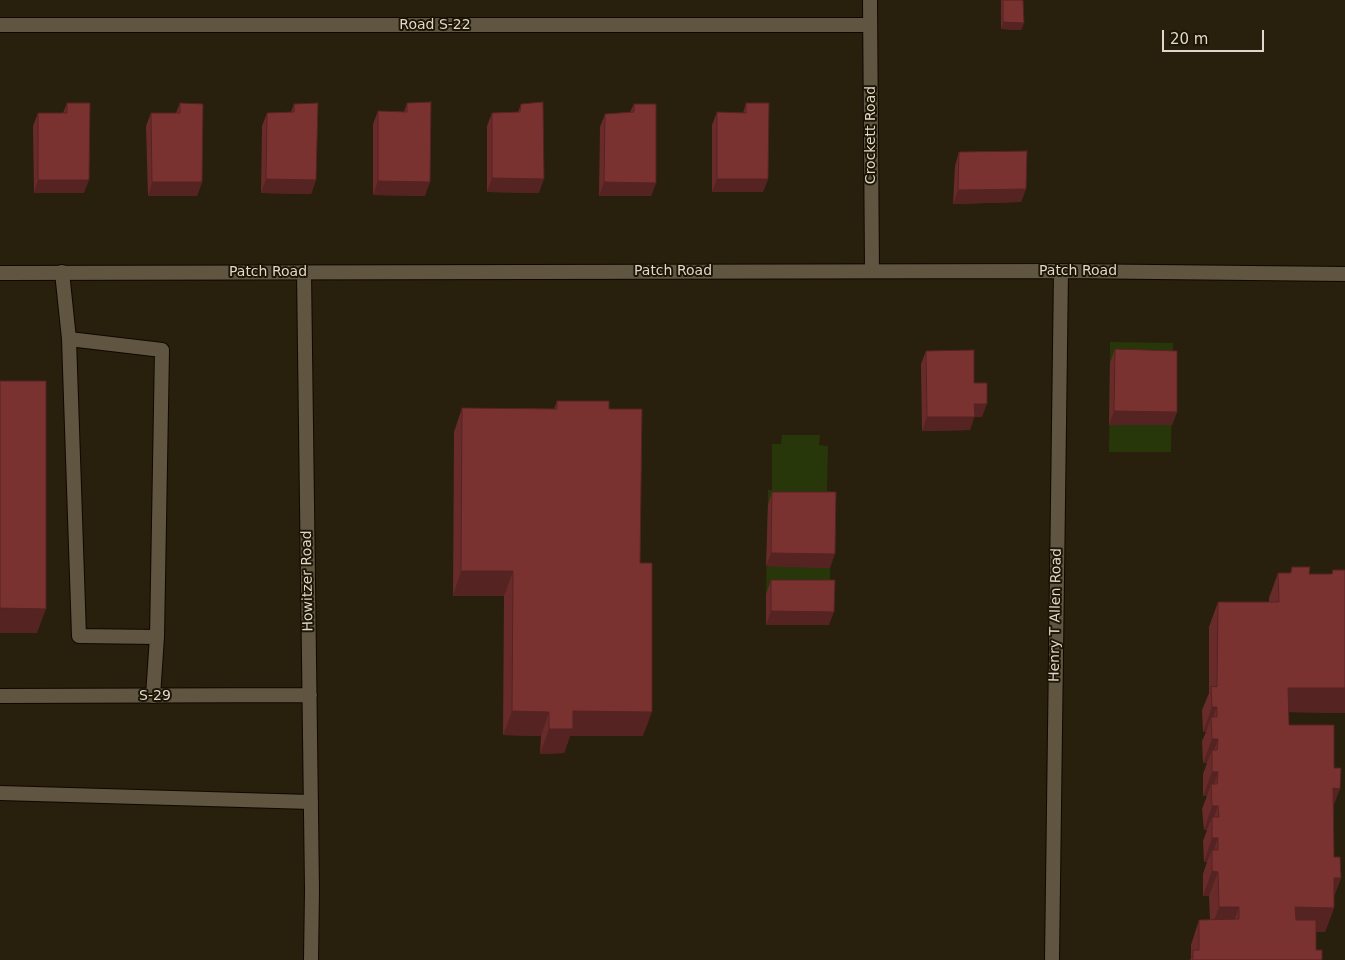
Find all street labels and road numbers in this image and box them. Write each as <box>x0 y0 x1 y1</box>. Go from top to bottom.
street label: Road S-22 <box>399 17 471 33</box>
street label: Crockett Road <box>863 86 879 184</box>
street label: Patch Road <box>634 263 712 279</box>
street label: Patch Road <box>1039 263 1117 279</box>
street label: Patch Road <box>229 264 307 280</box>
street label: Howitzer Road <box>299 530 317 632</box>
street label: Henry T Allen Road <box>1046 548 1066 682</box>
street label: S-29 <box>139 688 171 704</box>

